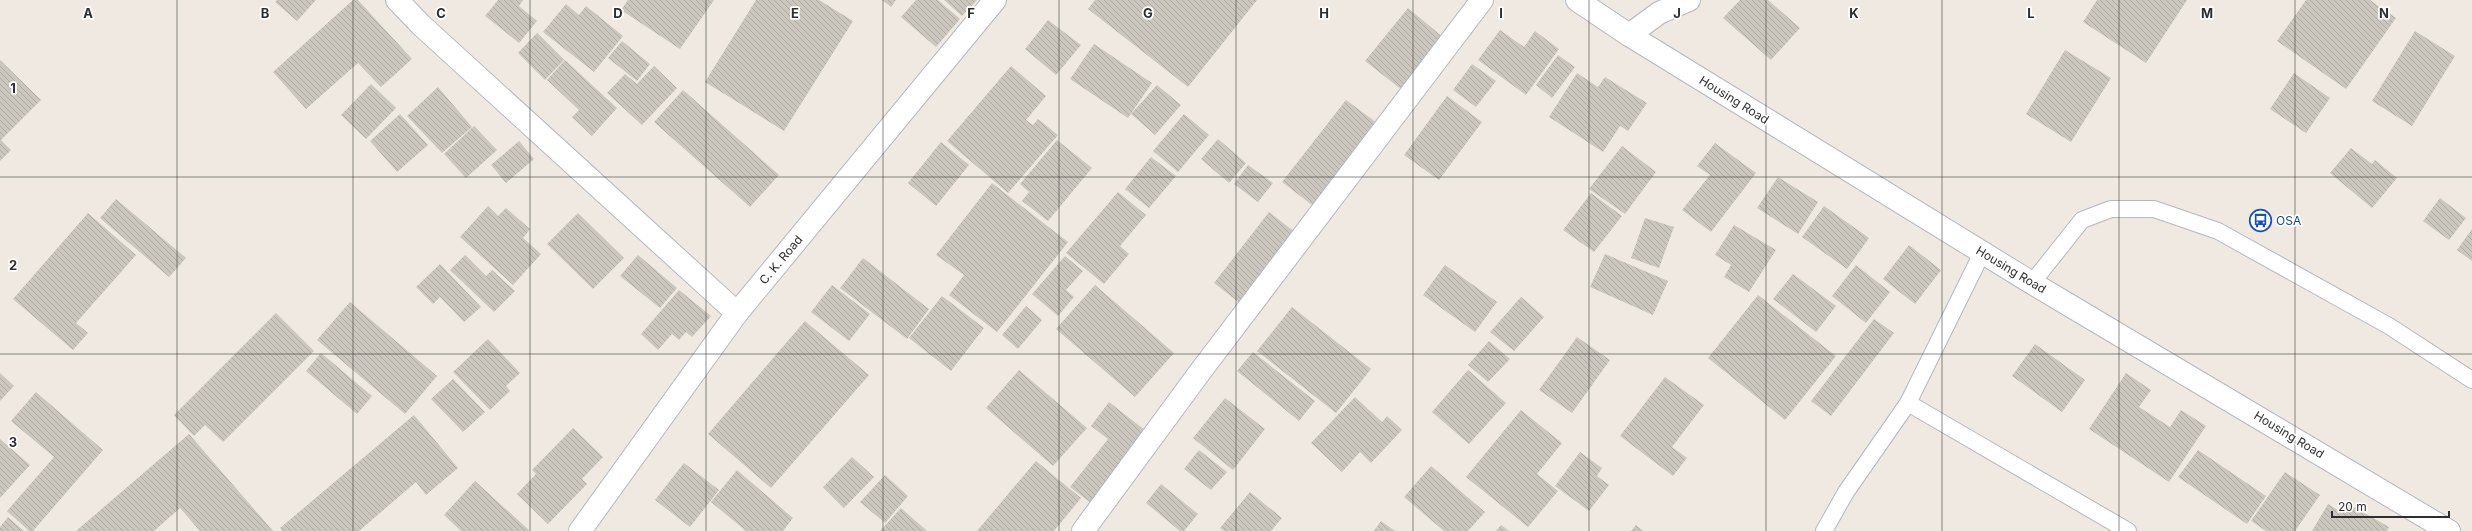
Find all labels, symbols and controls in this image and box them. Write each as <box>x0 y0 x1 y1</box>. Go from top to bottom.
text: A <box>83 5 93 21</box>
text: B <box>261 5 270 21</box>
text: C <box>436 5 446 21</box>
text: D <box>613 5 623 21</box>
text: E <box>791 5 799 21</box>
text: F <box>967 5 975 21</box>
text: G <box>1143 5 1153 21</box>
text: H <box>1319 5 1329 21</box>
text: I <box>1499 5 1503 21</box>
text: J <box>1673 5 1681 21</box>
text: K <box>1849 5 1859 21</box>
text: L <box>2027 5 2035 21</box>
text: M <box>2201 5 2213 21</box>
text: N <box>2379 5 2389 21</box>
street label: Housing Road <box>1697 72 1772 127</box>
text: 1 <box>10 80 16 96</box>
bus stop icon: OSA <box>2248 208 2274 234</box>
place label: OSA <box>2276 213 2301 228</box>
street label: C. K. Road <box>756 232 805 287</box>
street label: Housing Road <box>1973 243 2049 296</box>
text: 2 <box>9 257 17 273</box>
street label: Housing Road <box>2251 408 2327 461</box>
text: 3 <box>9 434 17 450</box>
scale bar <box>2332 493 2449 519</box>
text: 20 m <box>2338 499 2367 514</box>

